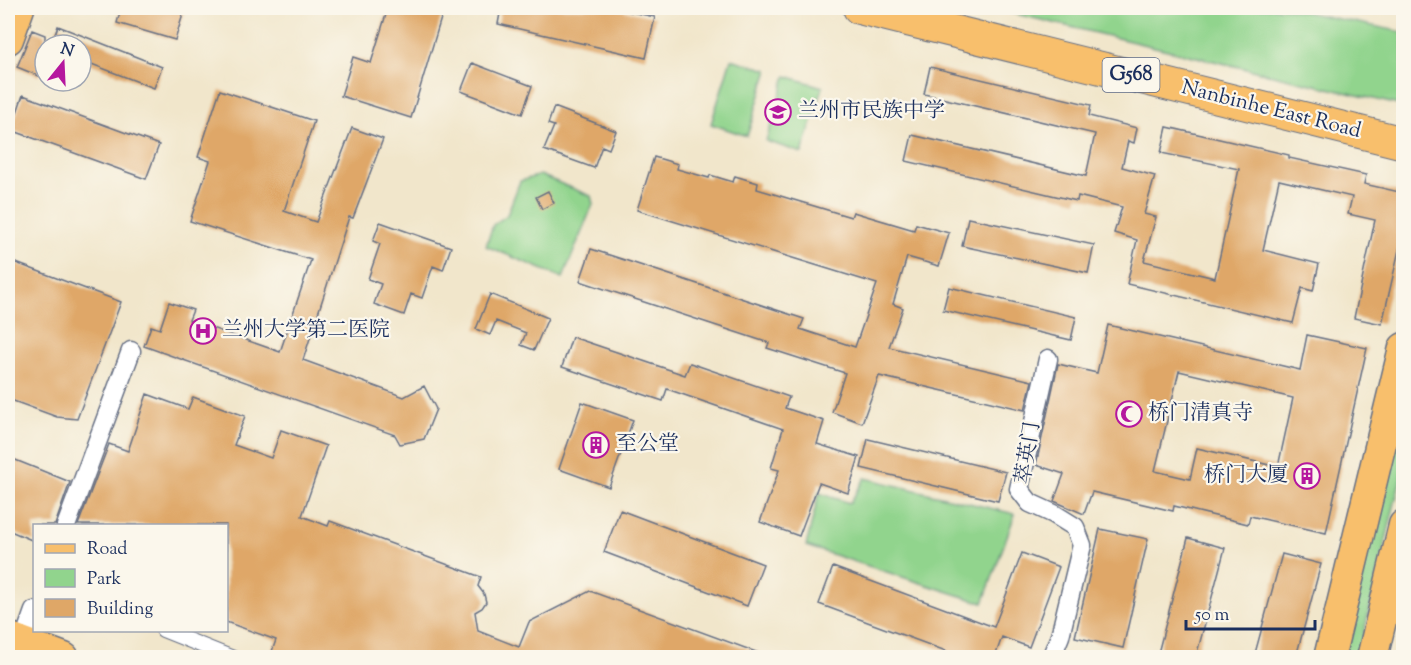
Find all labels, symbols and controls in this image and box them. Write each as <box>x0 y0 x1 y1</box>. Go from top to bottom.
north arrow <box>33 33 93 93</box>
text: N <box>57 38 77 64</box>
road number: G568 <box>1102 58 1160 92</box>
street label: Nanbinhe East Road <box>1178 73 1364 147</box>
school or university icon: 兰州市民族中学 <box>763 97 793 127</box>
place label: 兰州市民族中学 <box>798 97 945 127</box>
hospital icon: 兰州大学第二医院 <box>188 316 218 346</box>
place label: 兰州大学第二医院 <box>222 316 390 346</box>
mosque icon: 桥门清真寺 <box>1114 399 1144 429</box>
place label: 桥门清真寺 <box>1148 399 1253 429</box>
street label: 萃英门 <box>1009 420 1049 486</box>
building icon: 至公堂 <box>581 430 611 460</box>
place label: 至公堂 <box>616 430 679 460</box>
place label: 桥门大厦 <box>1204 461 1288 491</box>
building icon: 桥门大厦 <box>1292 461 1322 491</box>
legend <box>33 524 228 632</box>
text: Road <box>87 537 127 563</box>
text: Park <box>87 567 122 593</box>
scale bar <box>1186 593 1315 631</box>
text: Building <box>87 597 153 623</box>
text: 50 m <box>1194 603 1230 629</box>

